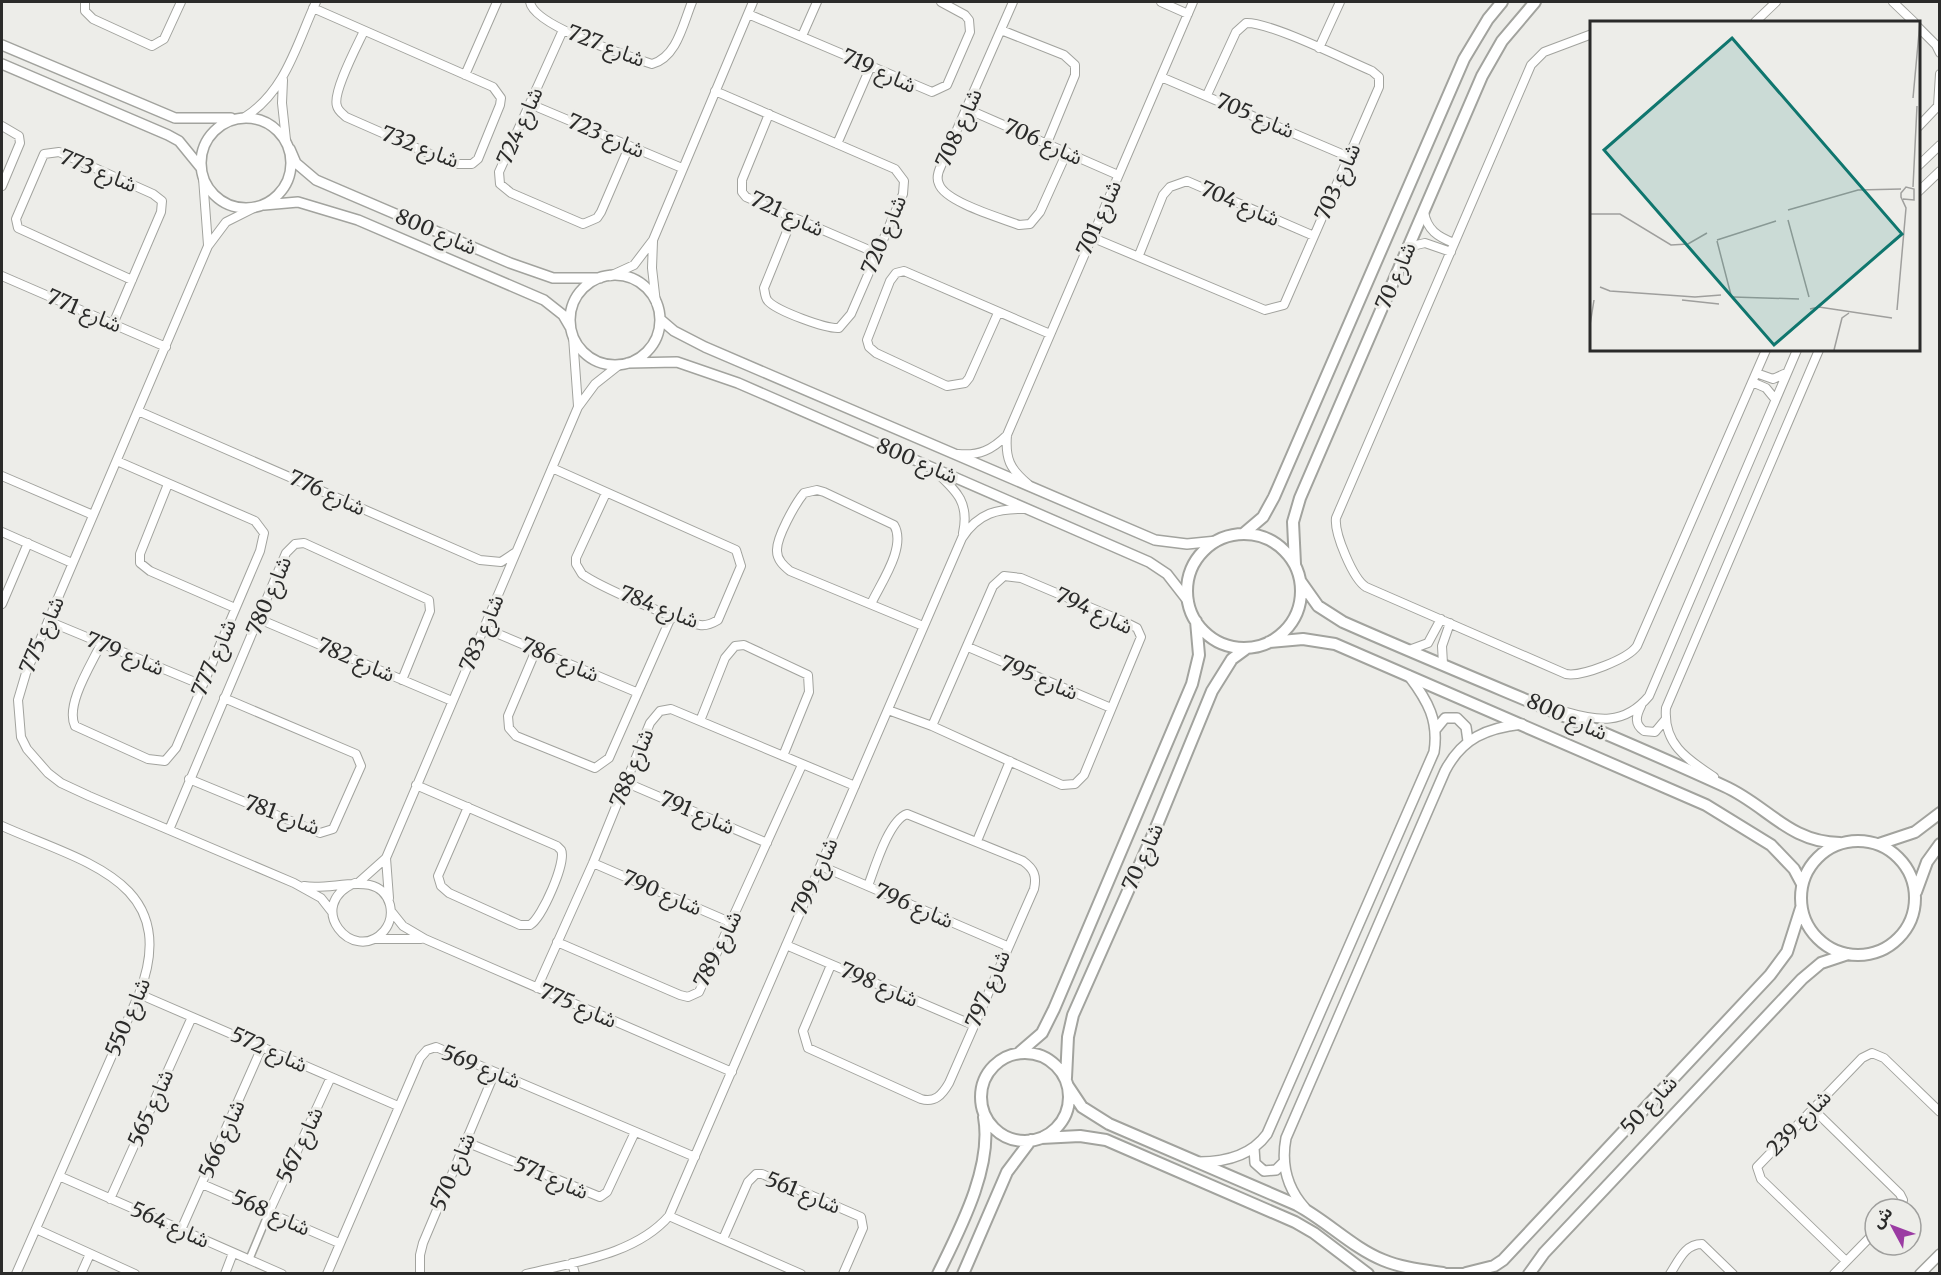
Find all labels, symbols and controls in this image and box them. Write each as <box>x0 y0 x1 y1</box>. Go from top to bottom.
street label: شارع 727 <box>563 18 649 75</box>
inset map <box>1590 21 1920 351</box>
street label: شارع 719 <box>837 42 921 101</box>
street label: شارع 724 <box>490 83 550 170</box>
street label: شارع 708 <box>929 84 990 172</box>
street label: شارع 705 <box>1211 87 1299 146</box>
street label: شارع 723 <box>563 107 649 166</box>
street label: شارع 706 <box>999 112 1087 173</box>
street label: شارع 732 <box>377 119 463 176</box>
street label: شارع 703 <box>1309 139 1368 226</box>
street label: شارع 773 <box>55 143 141 200</box>
street label: شارع 704 <box>1196 175 1284 234</box>
street label: شارع 701 <box>1070 176 1129 260</box>
street label: شارع 721 <box>745 185 829 244</box>
street label: شارع 720 <box>855 191 914 279</box>
street label: شارع 800 <box>391 202 481 263</box>
street label: شارع 70 <box>1369 238 1424 314</box>
street label: شارع 771 <box>42 283 126 340</box>
street label: شارع 800 <box>872 431 962 492</box>
street label: شارع 776 <box>284 464 370 523</box>
street label: شارع 780 <box>240 552 299 640</box>
street label: شارع 784 <box>615 579 703 636</box>
street label: شارع 794 <box>1050 581 1137 642</box>
street label: شارع 783 <box>453 590 512 676</box>
street label: شارع 775 <box>13 592 72 678</box>
street label: شارع 777 <box>185 615 244 701</box>
street label: شارع 779 <box>81 626 168 683</box>
street label: شارع 782 <box>312 631 399 690</box>
street label: شارع 786 <box>516 631 603 690</box>
street label: شارع 795 <box>995 649 1082 708</box>
street label: شارع 800 <box>1522 687 1612 748</box>
street label: شارع 788 <box>604 725 661 812</box>
street label: شارع 791 <box>655 785 739 842</box>
street label: شارع 781 <box>240 788 324 843</box>
street label: شارع 70 <box>1116 819 1171 895</box>
street label: شارع 799 <box>785 833 846 921</box>
street label: شارع 790 <box>618 864 706 923</box>
street label: شارع 796 <box>870 877 958 936</box>
street label: شارع 789 <box>687 906 749 993</box>
street label: شارع 797 <box>959 946 1018 1033</box>
street label: شارع 798 <box>835 956 922 1015</box>
street label: شارع 550 <box>99 974 158 1061</box>
street label: شارع 775 <box>535 977 621 1036</box>
street label: شارع 572 <box>226 1021 312 1080</box>
street label: شارع 569 <box>437 1039 525 1096</box>
street label: شارع 565 <box>122 1065 181 1152</box>
street label: شارع 50 <box>1614 1069 1684 1141</box>
street label: شارع 239 <box>1761 1084 1838 1163</box>
street label: شارع 566 <box>192 1095 253 1183</box>
street label: شارع 567 <box>270 1102 331 1188</box>
street label: شارع 570 <box>424 1129 483 1216</box>
street label: شارع 571 <box>509 1150 593 1207</box>
street label: شارع 561 <box>761 1165 845 1222</box>
street label: شارع 568 <box>227 1183 315 1244</box>
street label: شارع 564 <box>126 1195 214 1256</box>
north arrow <box>1863 1197 1923 1257</box>
text: ش <box>1867 1202 1896 1232</box>

